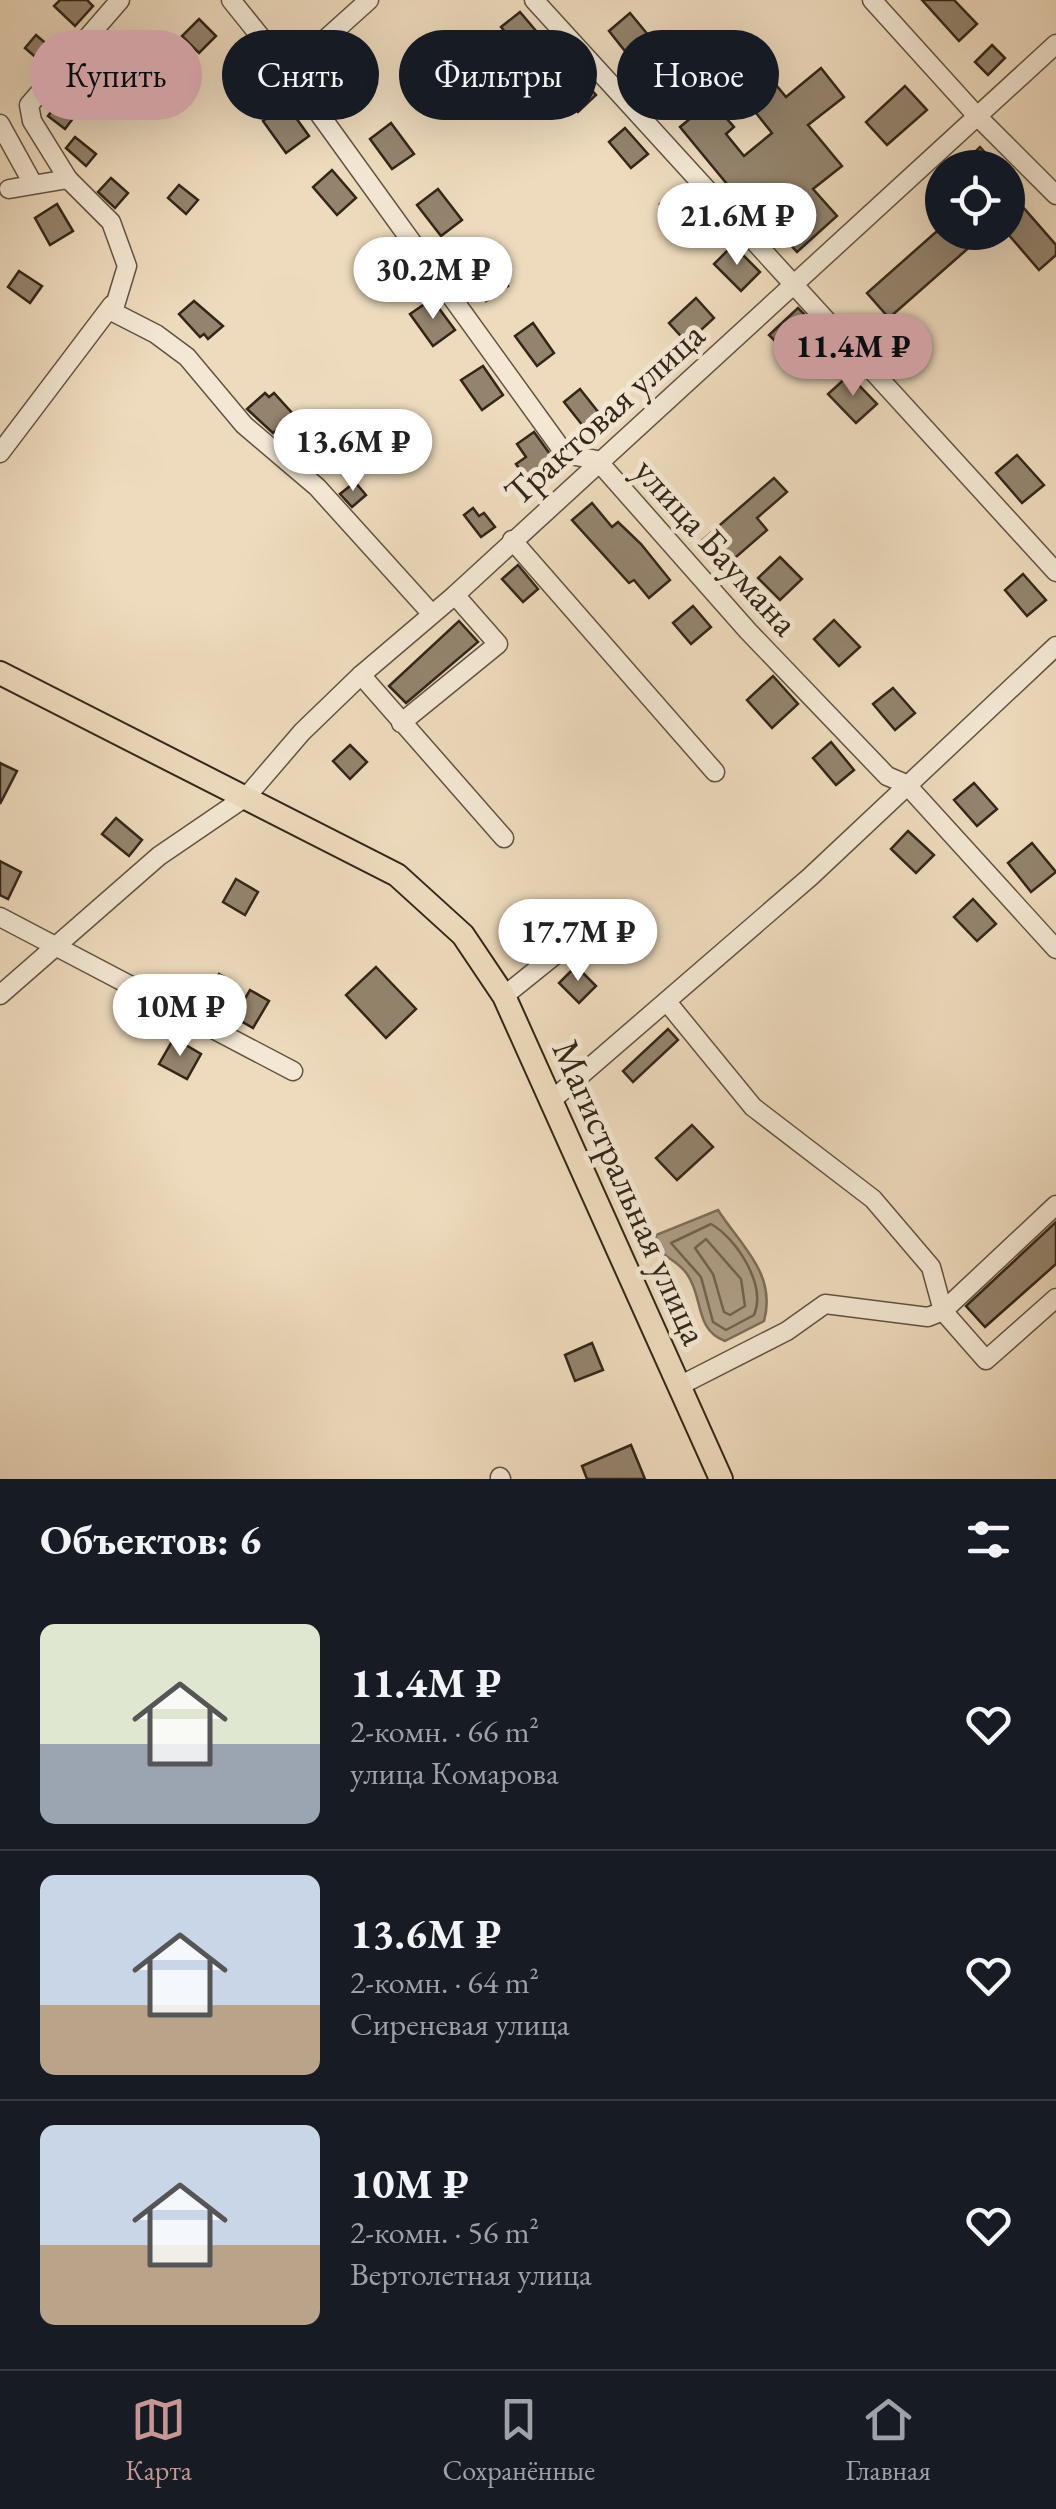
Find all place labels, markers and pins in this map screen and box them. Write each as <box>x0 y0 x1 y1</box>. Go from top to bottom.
pin: 21.6M ₽ <box>645 183 829 268</box>
pin: 30.2M ₽ <box>341 237 525 322</box>
pin: 11.4M ₽ <box>761 314 945 399</box>
pin: 13.6M ₽ <box>261 409 445 494</box>
pin: 17.7M ₽ <box>486 899 670 984</box>
pin: 10M ₽ <box>110 974 250 1059</box>

